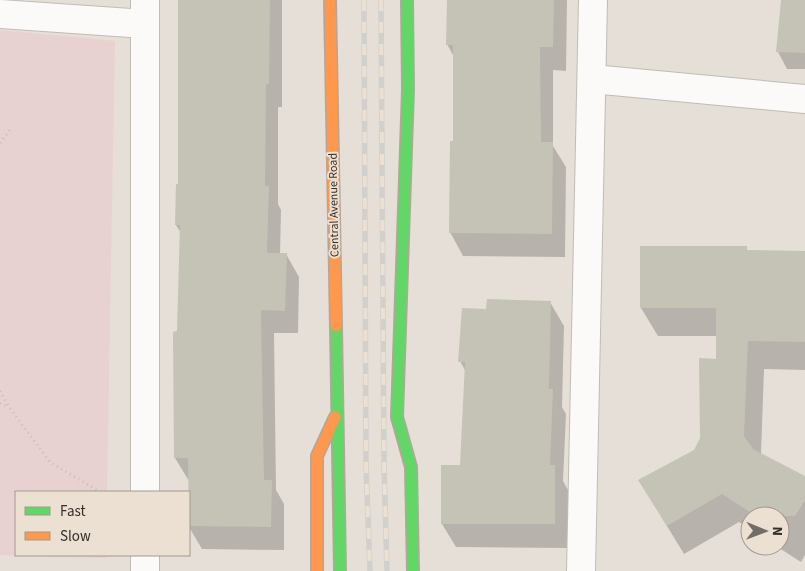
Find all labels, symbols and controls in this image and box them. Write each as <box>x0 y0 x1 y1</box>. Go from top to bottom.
street label: Central Avenue Road <box>325 153 343 257</box>
legend <box>15 491 190 556</box>
text: Fast <box>60 501 86 522</box>
north arrow <box>740 506 790 556</box>
text: Slow <box>60 526 91 547</box>
text: N <box>767 526 787 536</box>

